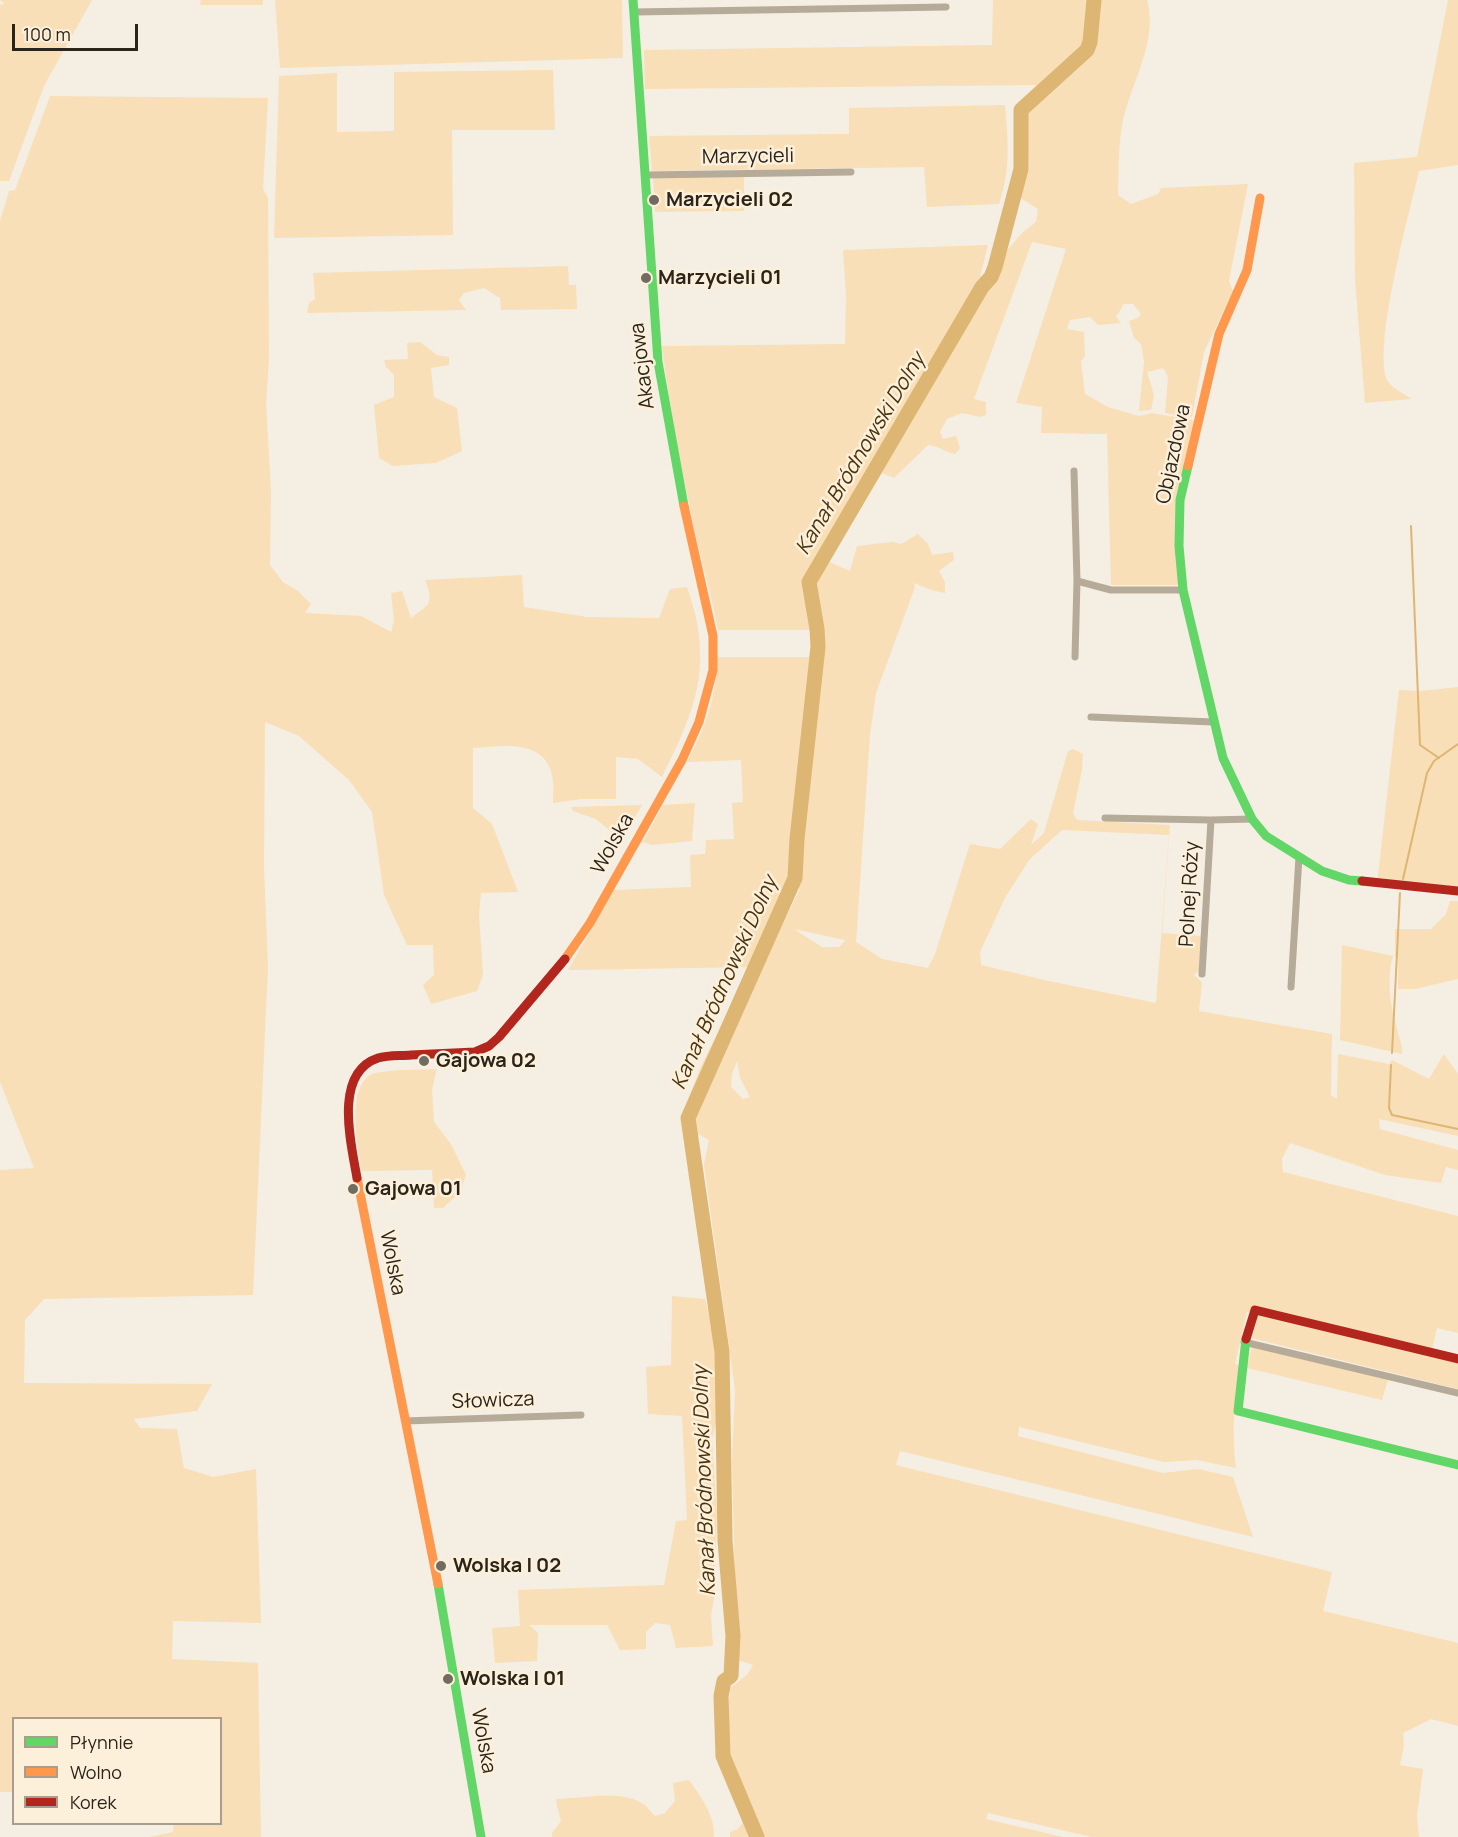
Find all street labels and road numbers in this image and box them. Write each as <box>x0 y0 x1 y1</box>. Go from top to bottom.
street label: Marzycieli <box>702 144 794 170</box>
street label: Akacjowa <box>626 321 660 411</box>
street label: Objazdowa <box>1152 402 1196 506</box>
street label: Wolska <box>587 810 639 878</box>
street label: Polnej Róży <box>1175 841 1205 947</box>
street label: Wolska <box>374 1229 410 1297</box>
street label: Słowicza <box>451 1388 535 1414</box>
street label: Wolska <box>465 1707 501 1775</box>

